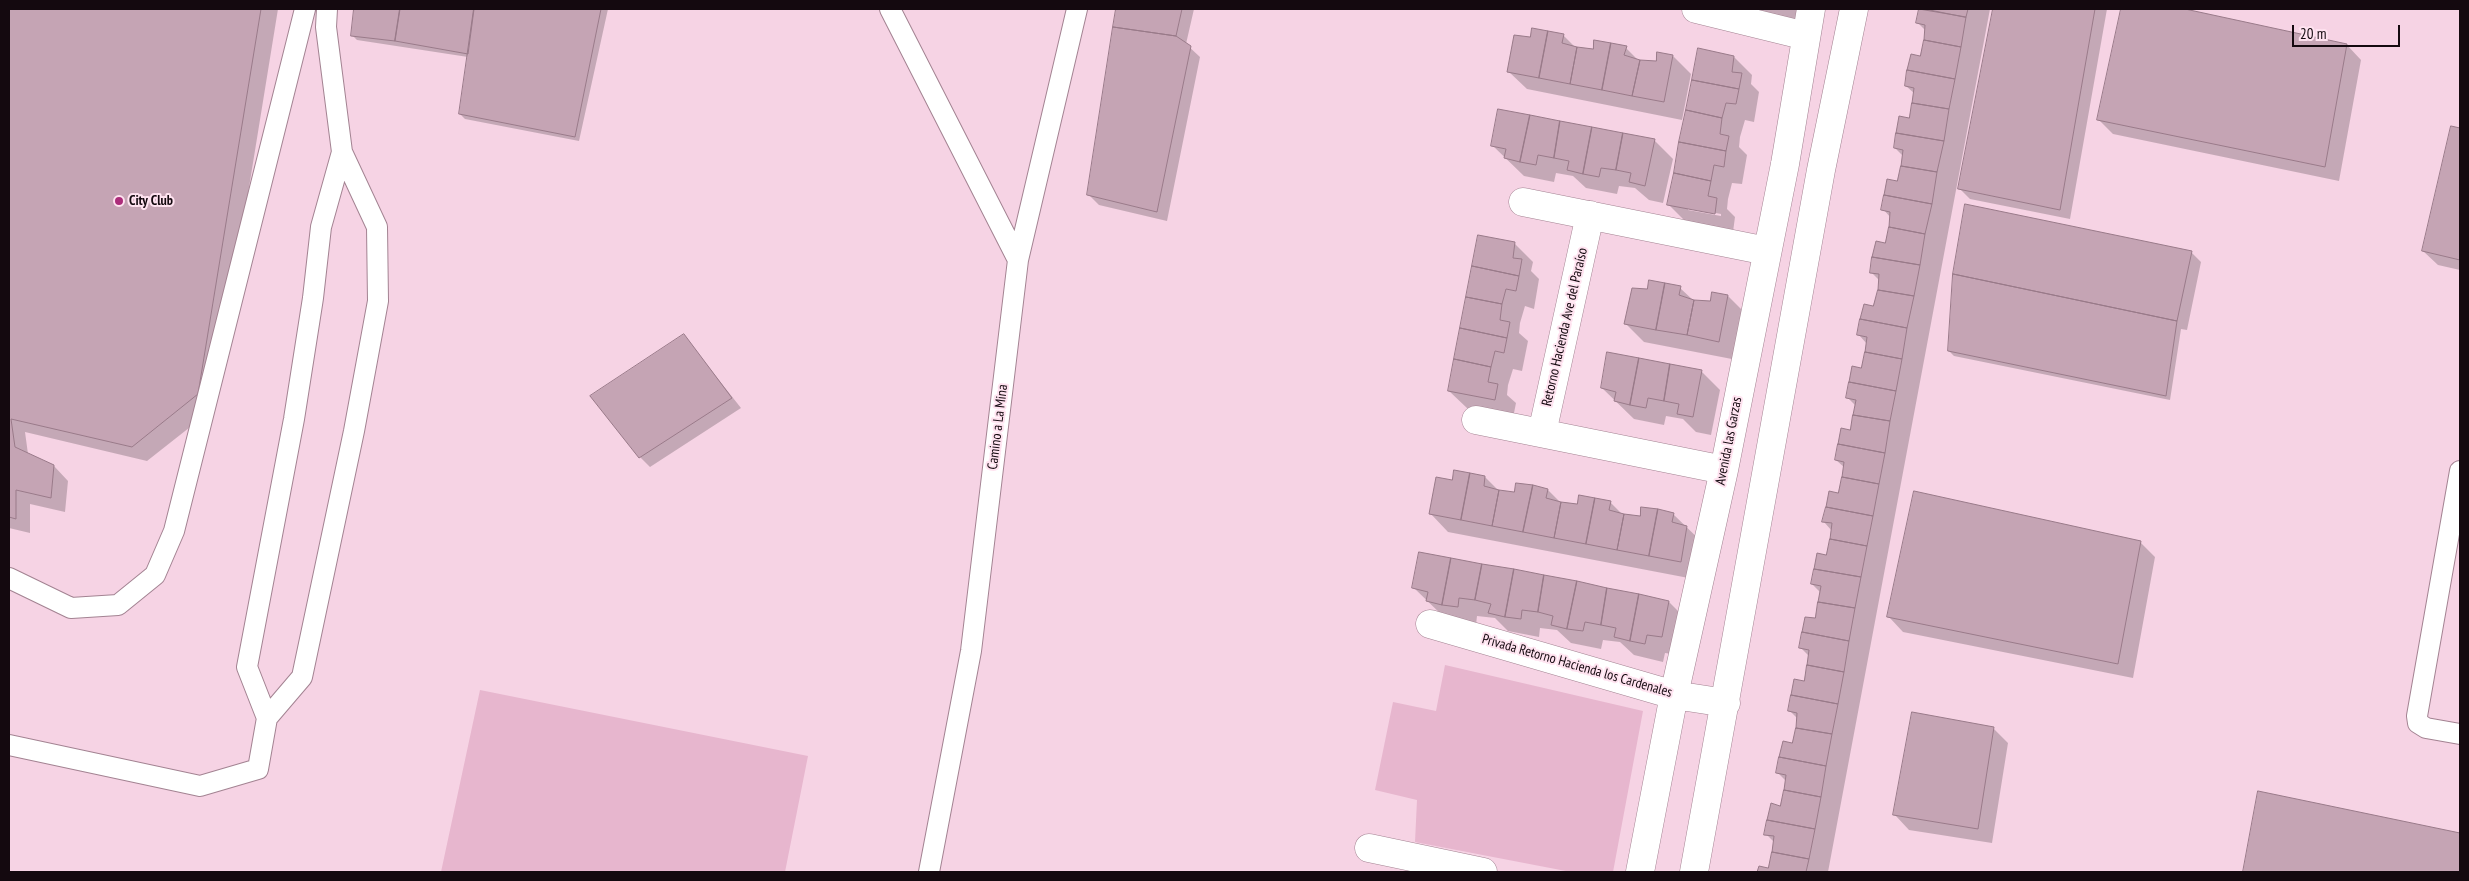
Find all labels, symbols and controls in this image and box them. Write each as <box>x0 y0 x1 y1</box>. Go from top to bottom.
scale bar <box>2294 15 2402 47</box>
text: 20 m <box>2300 24 2326 43</box>
place label: City Club <box>129 193 173 209</box>
marker: City Club <box>113 195 125 207</box>
street label: Retorno Hacienda Ave del Paraíso <box>1539 246 1591 408</box>
street label: Camino a La Mina <box>984 383 1012 471</box>
street label: Avenida las Garzas <box>1712 395 1746 487</box>
street label: Privada Retorno Hacienda los Cardenales <box>1480 631 1674 701</box>

